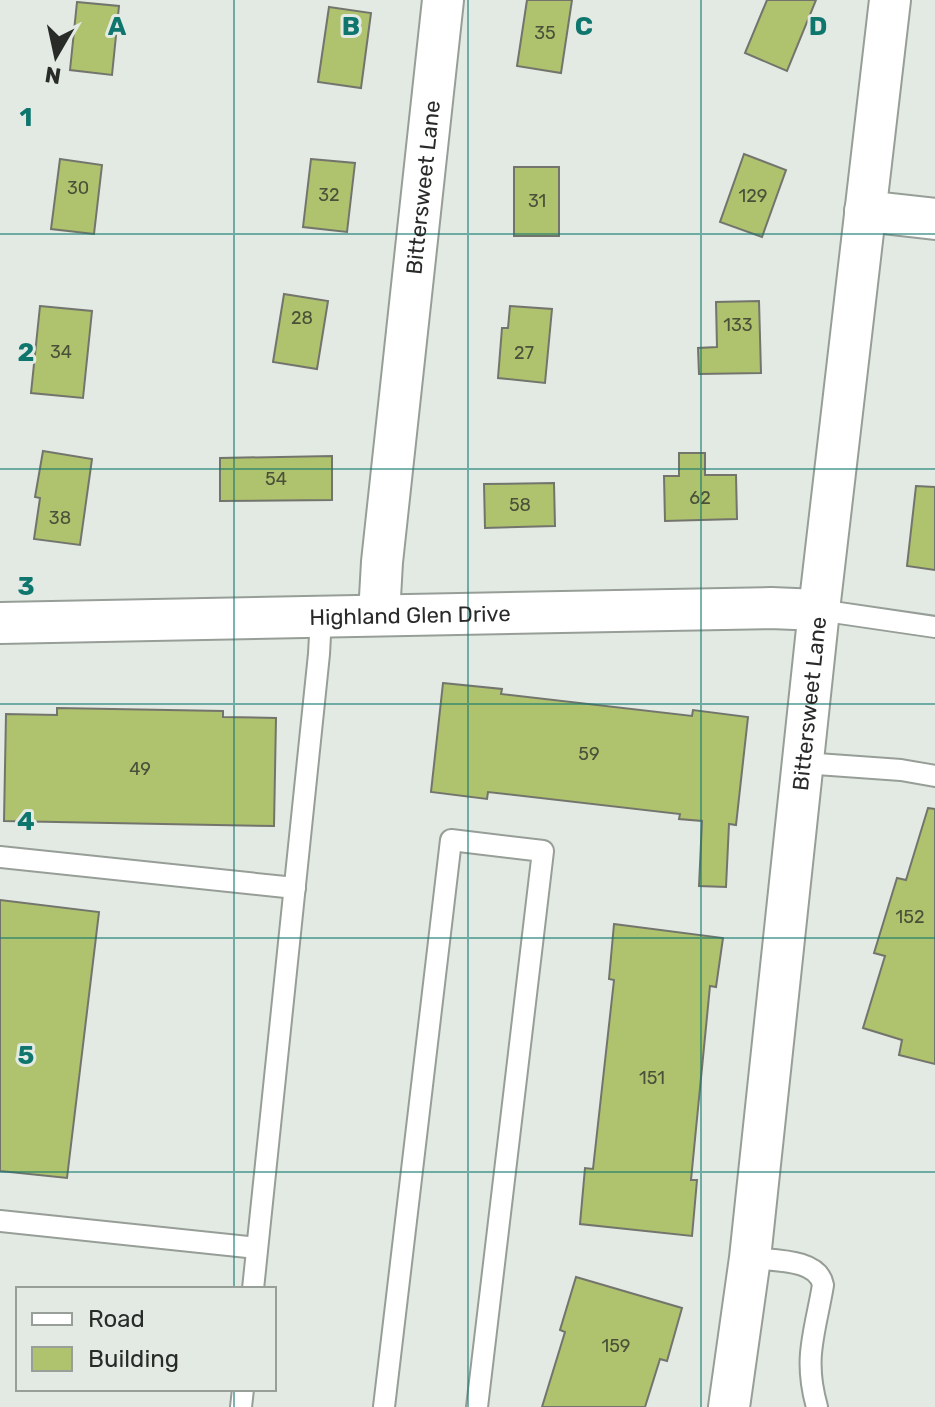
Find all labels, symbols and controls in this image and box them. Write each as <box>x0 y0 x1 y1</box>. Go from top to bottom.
text: A <box>108 11 127 42</box>
text: B <box>342 11 360 42</box>
text: C <box>575 11 593 42</box>
text: D <box>809 11 827 42</box>
north arrow <box>16 16 96 96</box>
house number: 35 <box>534 22 556 44</box>
text: N <box>43 61 63 90</box>
street label: Bittersweet Lane <box>400 99 446 276</box>
text: 1 <box>20 102 32 133</box>
house number: 30 <box>67 177 89 199</box>
house number: 32 <box>318 184 340 206</box>
house number: 129 <box>739 185 767 207</box>
house number: 31 <box>528 190 546 212</box>
house number: 28 <box>291 307 313 329</box>
house number: 133 <box>723 314 753 336</box>
text: 2 <box>18 337 34 368</box>
house number: 34 <box>50 341 72 363</box>
house number: 27 <box>514 342 534 364</box>
house number: 54 <box>265 468 287 490</box>
house number: 62 <box>689 487 711 509</box>
house number: 58 <box>509 494 531 516</box>
house number: 38 <box>49 507 71 529</box>
text: 3 <box>17 571 35 602</box>
street label: Highland Glen Drive <box>309 600 511 630</box>
street label: Bittersweet Lane <box>786 615 832 792</box>
house number: 59 <box>578 743 600 765</box>
house number: 49 <box>129 758 151 780</box>
text: 4 <box>17 806 35 837</box>
house number: 152 <box>896 906 924 928</box>
text: 5 <box>18 1040 34 1071</box>
house number: 151 <box>639 1067 665 1089</box>
legend <box>16 1287 276 1391</box>
text: Road <box>88 1305 145 1333</box>
house number: 159 <box>601 1335 631 1357</box>
text: Building <box>88 1345 179 1373</box>

